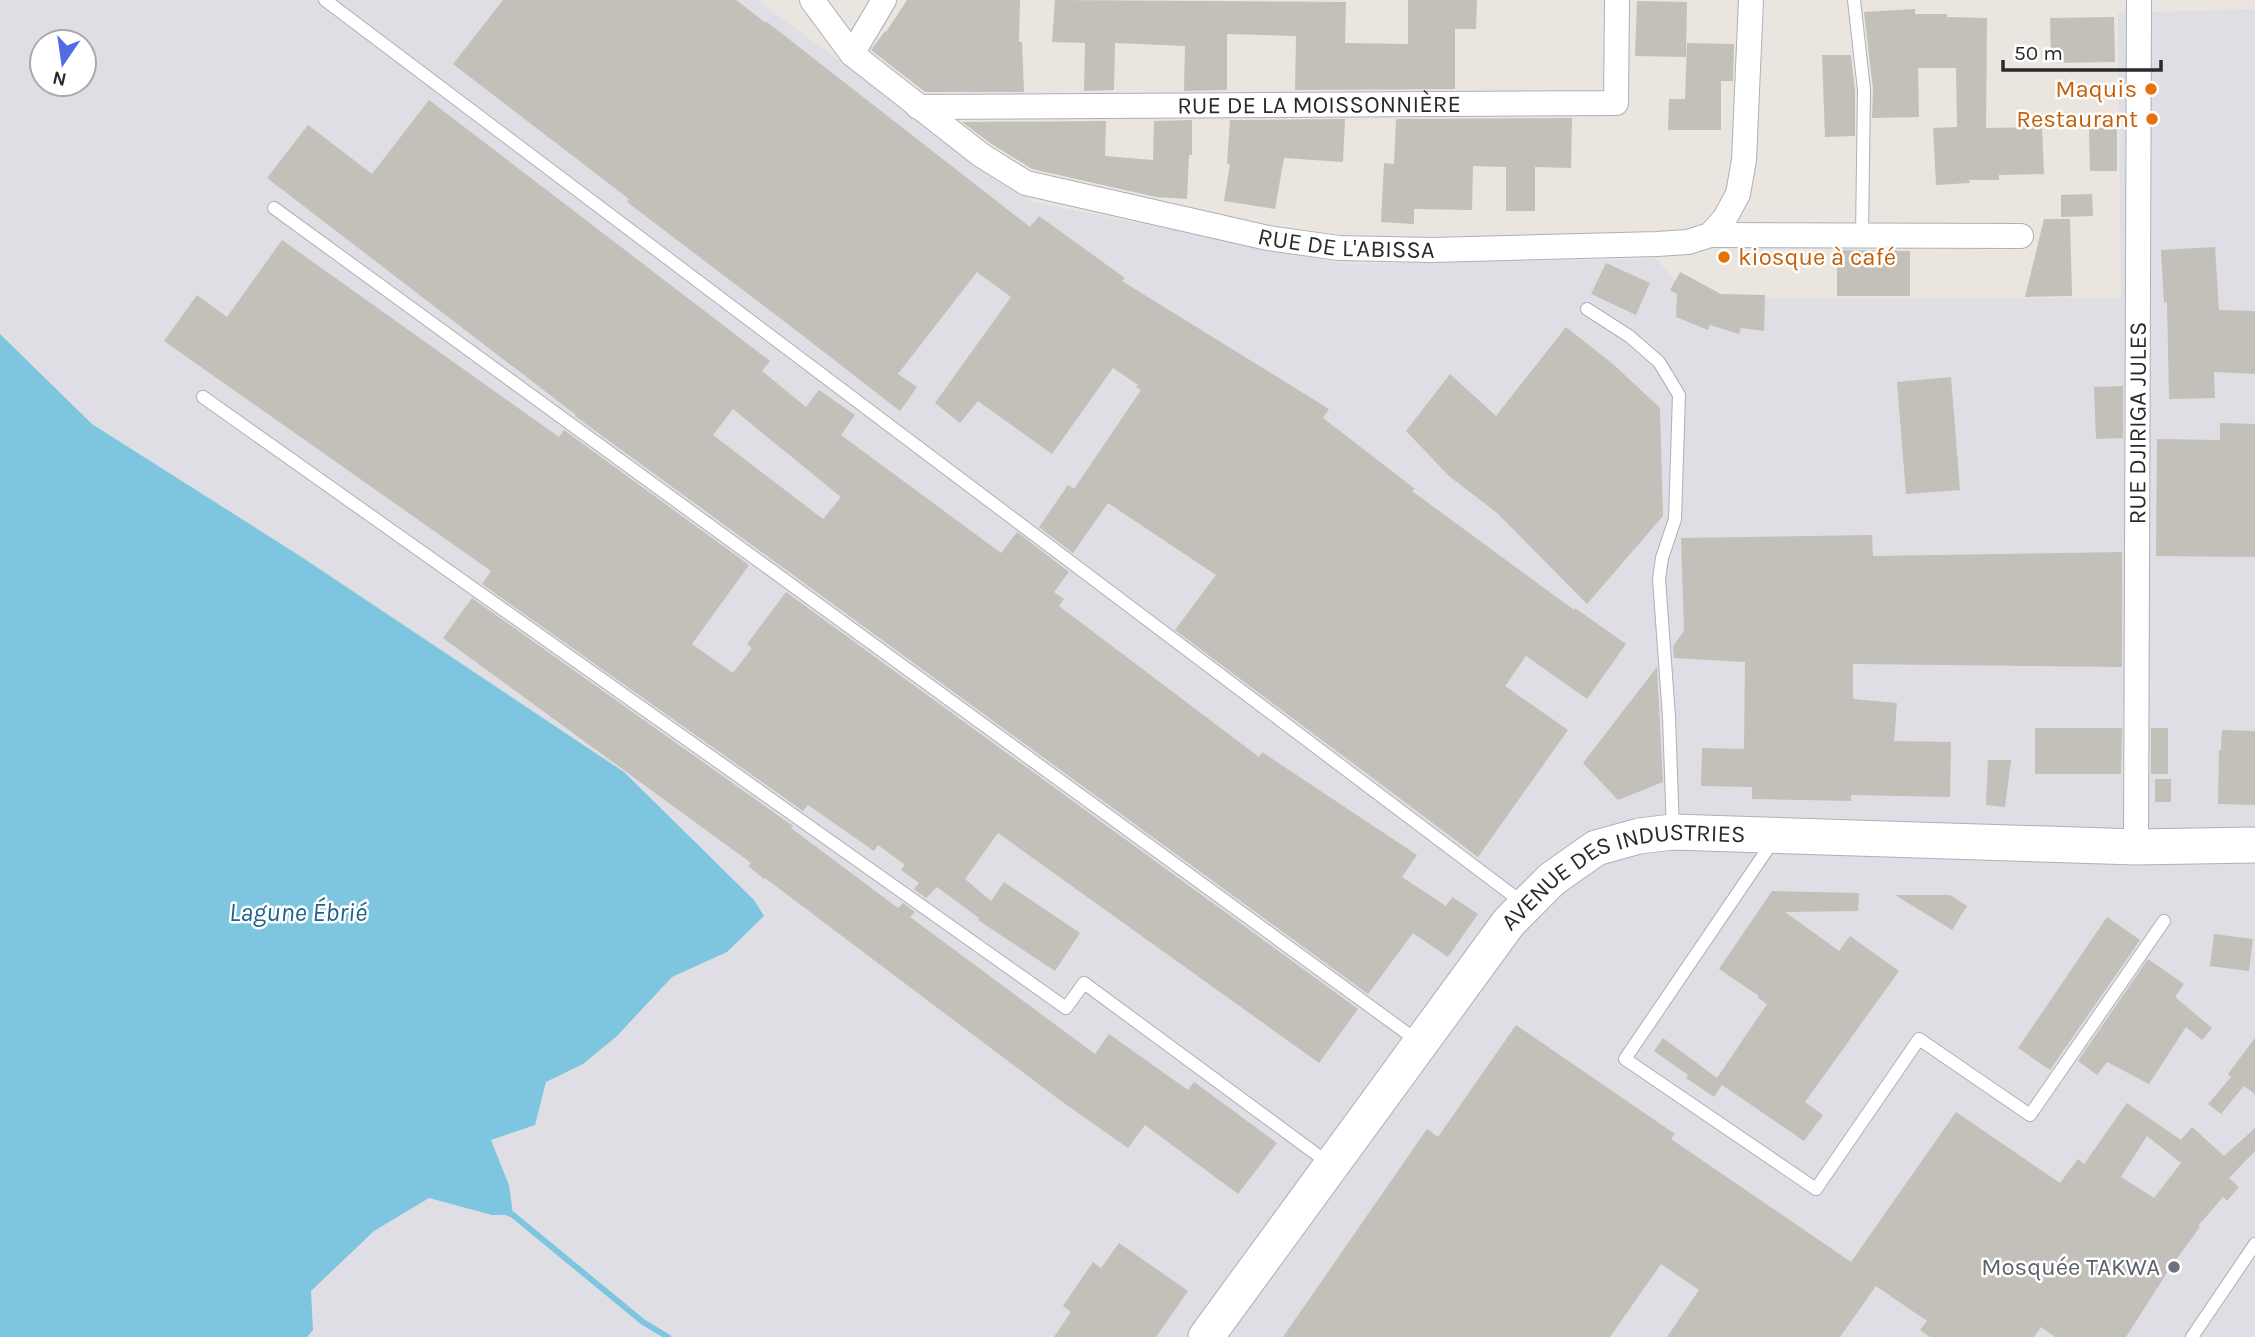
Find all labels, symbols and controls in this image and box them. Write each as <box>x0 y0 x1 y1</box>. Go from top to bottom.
north arrow <box>28 28 98 98</box>
scale bar <box>2003 28 2160 72</box>
text: 50 m <box>2014 41 2063 65</box>
text: N <box>50 66 69 91</box>
place label: Maquis <box>2055 75 2137 103</box>
marker: Maquis <box>2143 81 2159 97</box>
street label: RUE DE LA MOISSONNIÈRE <box>1177 89 1461 120</box>
place label: Restaurant <box>2016 105 2138 133</box>
marker: Restaurant <box>2144 111 2160 127</box>
street label: RUE DE L'ABISSA <box>1255 222 1435 264</box>
place label: kiosque à café <box>1738 243 1896 271</box>
marker: kiosque à café <box>1716 249 1732 265</box>
street label: RUE DJIRIGA JULES <box>2123 322 2152 524</box>
street label: AVENUE DES INDUSTRIES <box>1495 818 1746 936</box>
water label: Lagune Ébrié <box>229 897 367 928</box>
place label: Mosquée TAKWA <box>1981 1253 2160 1281</box>
marker: Mosquée TAKWA <box>2166 1259 2182 1275</box>

